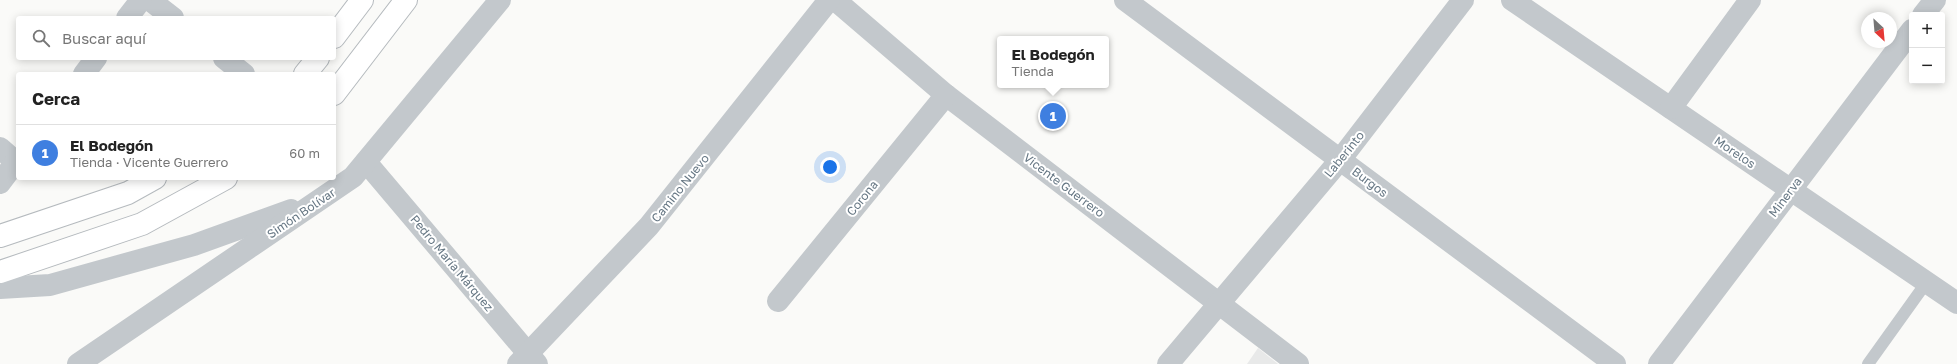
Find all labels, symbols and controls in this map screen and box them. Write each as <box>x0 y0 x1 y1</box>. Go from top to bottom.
north arrow <box>1861 12 1897 48</box>
map controls <box>1909 12 1945 84</box>
button: + <box>1909 12 1945 48</box>
search box <box>16 16 336 60</box>
icon: search <box>30 27 52 49</box>
text: Buscar aquí <box>62 29 146 47</box>
popup <box>997 36 1109 88</box>
text: El Bodegón <box>1011 45 1095 63</box>
button: − <box>1909 48 1945 84</box>
text: Tienda <box>1011 63 1054 79</box>
text: Cerca <box>32 88 80 109</box>
pin: 1 <box>1040 101 1066 131</box>
street label: Laberinto <box>1321 128 1367 180</box>
street label: Morelos <box>1712 133 1758 171</box>
text: El Bodegón <box>70 136 153 154</box>
text: 1 <box>42 145 48 161</box>
text: 60 m <box>289 145 320 161</box>
street label: Vicente Guerrero <box>1021 150 1107 220</box>
street label: Camino Nuevo <box>648 151 712 225</box>
text: Tienda · Vicente Guerrero <box>70 154 228 170</box>
your location <box>820 157 840 177</box>
street label: Burgos <box>1349 164 1391 200</box>
street label: Minerva <box>1765 174 1805 220</box>
street label: Corona <box>843 177 881 219</box>
street label: Simón Bolívar <box>264 184 338 241</box>
street label: Pedro María Márquez <box>407 212 497 314</box>

